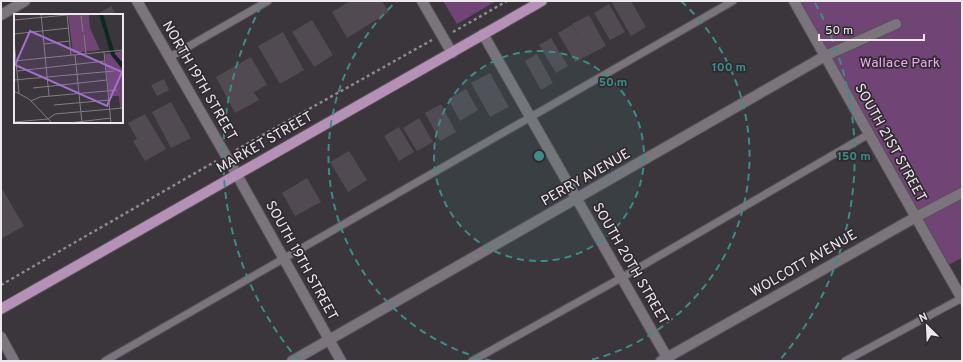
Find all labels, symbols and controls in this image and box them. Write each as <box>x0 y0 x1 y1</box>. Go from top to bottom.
inset map <box>14 14 123 123</box>
scale bar <box>819 16 924 42</box>
street label: NORTH 19TH STREET <box>158 18 240 144</box>
text: 50 m <box>825 23 853 39</box>
park label: Wallace Park <box>860 55 940 72</box>
text: 100 m <box>712 60 746 76</box>
text: 50 m <box>599 75 627 91</box>
street label: SOUTH 21ST STREET <box>850 81 930 205</box>
street label: MARKET STREET <box>214 109 316 177</box>
street label: PERRY AVENUE <box>538 146 634 210</box>
centre of rings <box>532 149 546 163</box>
text: 150 m <box>837 149 871 165</box>
street label: SOUTH 19TH STREET <box>261 198 341 324</box>
street label: SOUTH 20TH STREET <box>588 200 672 328</box>
street label: WOLCOTT AVENUE <box>748 227 860 301</box>
north arrow <box>907 306 947 346</box>
text: N <box>917 310 930 326</box>

